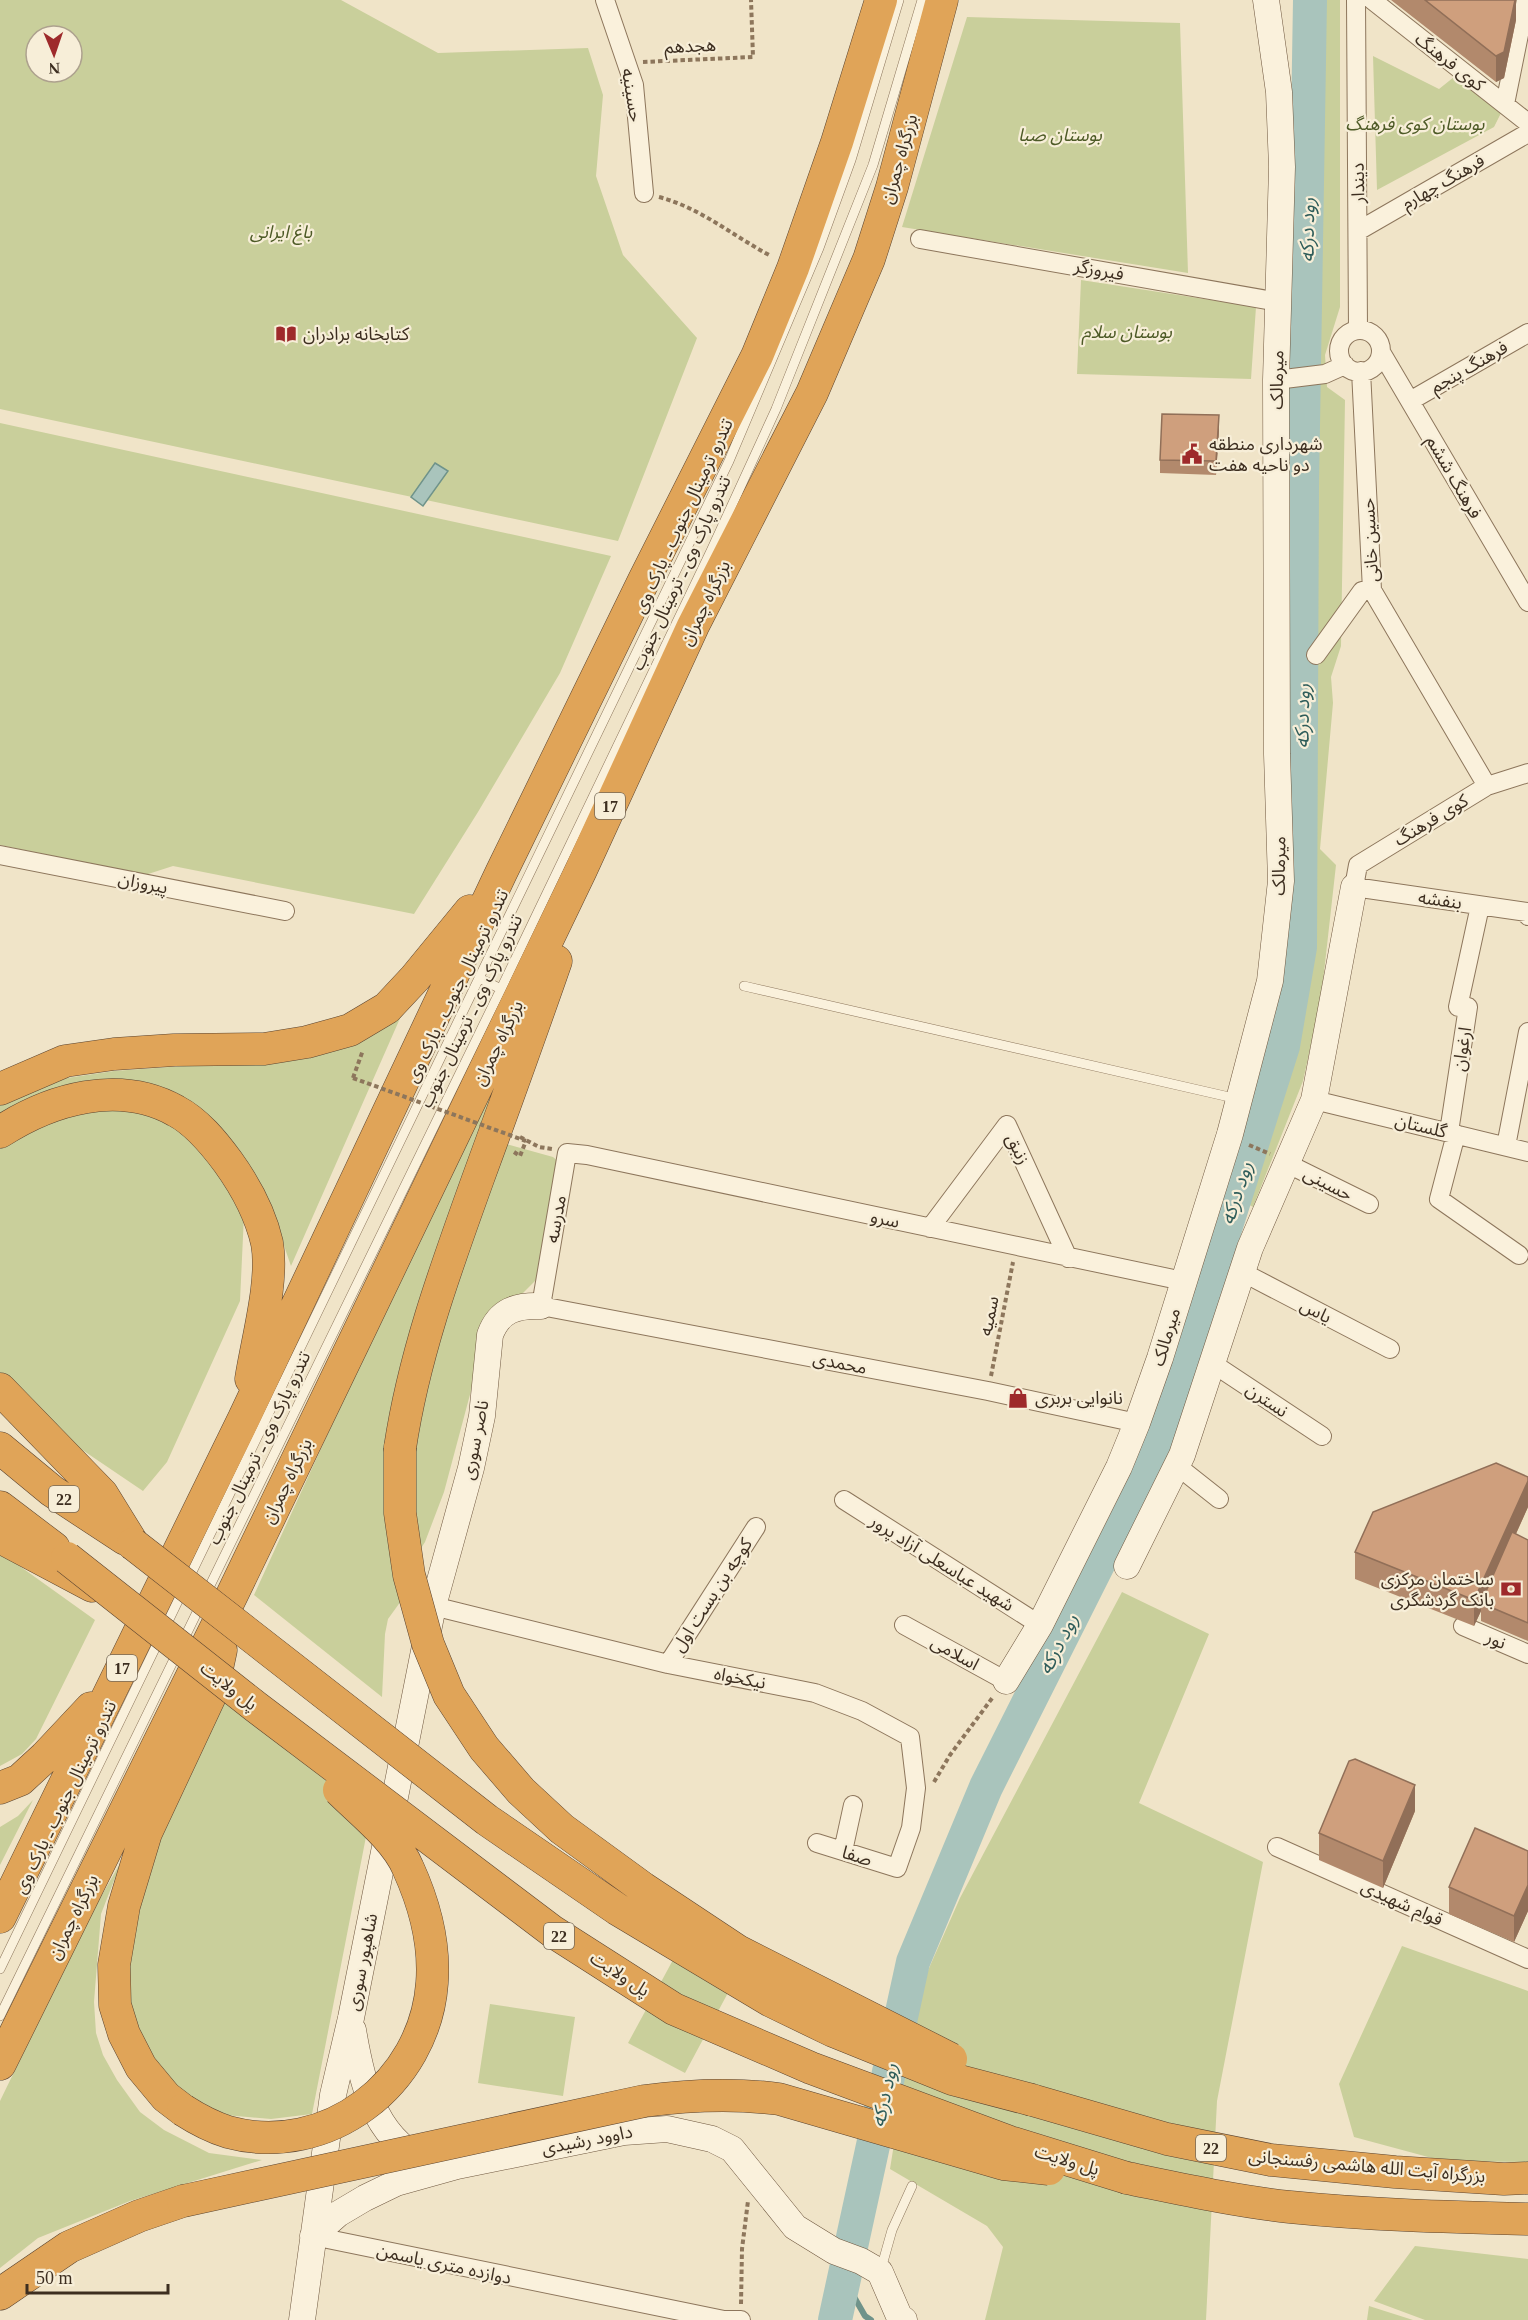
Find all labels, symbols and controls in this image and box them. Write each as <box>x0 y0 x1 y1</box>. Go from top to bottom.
north arrow <box>24 24 84 84</box>
street label: کوی فرهنگ <box>1411 29 1489 96</box>
street label: هجدهم <box>664 35 717 60</box>
text: N <box>48 60 61 77</box>
street label: حسینیه <box>618 67 646 123</box>
street label: بزرگراه چمران <box>877 112 922 206</box>
park label: بوستان کوی فرهنگ <box>1346 114 1485 135</box>
park label: بوستان صبا <box>1018 125 1102 146</box>
street label: فرهنگ چهارم <box>1398 150 1490 217</box>
street label: دیندار <box>1348 163 1369 204</box>
water label: رود درکه <box>1295 197 1320 263</box>
park label: باغ ایرانی <box>250 222 312 246</box>
street label: فیروزگر <box>1071 256 1126 285</box>
library icon: کتابخانه برادران <box>274 322 298 346</box>
park label: بوستان سلام <box>1081 322 1172 346</box>
place label: کتابخانه برادران <box>303 324 410 345</box>
street label: فرهنگ پنجم <box>1427 337 1513 400</box>
street label: میرمالک <box>1266 350 1289 410</box>
street label: تندرو ترمینال جنوب ـ پارک وی <box>629 416 738 617</box>
street label: فرهنگ ششم <box>1420 432 1486 524</box>
place label: شهرداری منطقه دو ناحیه هفت <box>1209 434 1323 475</box>
public building icon: شهرداری منطقه دو ناحیه هفت <box>1180 442 1204 466</box>
street label: تندرو پارک وی ـ ترمینال جنوب <box>627 473 736 674</box>
street label: حسین خانی <box>1358 497 1383 583</box>
street label: بزرگراه چمران <box>676 557 735 649</box>
water label: رود درکه <box>1290 683 1315 749</box>
street label: کوی فرهنگ <box>1390 790 1473 851</box>
road number: 17 <box>595 793 625 819</box>
street label: میرمالک <box>1268 836 1291 896</box>
street label: پیروزان <box>116 868 169 899</box>
street label: تندرو ترمینال جنوب ـ پارک وی <box>402 886 514 1086</box>
street label: بنفشه <box>1417 887 1463 913</box>
street label: تندرو پارک وی ـ ترمینال جنوب <box>416 911 528 1111</box>
street label: بزرگراه چمران <box>469 997 528 1089</box>
street label: ارغوان <box>1449 1025 1476 1073</box>
street label: گلستان <box>1393 1110 1449 1143</box>
street label: زنبق <box>1001 1130 1034 1168</box>
water label: رود درکه <box>1216 1159 1257 1228</box>
street label: حسینی <box>1300 1163 1356 1206</box>
street label: مدرسه <box>542 1194 571 1245</box>
street label: سرو <box>868 1206 901 1233</box>
street label: سمیه <box>975 1294 1003 1338</box>
street label: یاس <box>1297 1295 1335 1328</box>
street label: میرمالک <box>1148 1306 1185 1369</box>
street label: تندرو پارک وی ـ ترمینال جنوب <box>204 1348 316 1548</box>
street label: محمدی <box>811 1348 869 1379</box>
street label: نسترن <box>1242 1379 1292 1422</box>
shop icon: نانوایی بربری <box>1006 1386 1030 1410</box>
place label: نانوایی بربری <box>1035 1388 1123 1409</box>
street label: ناصر سوری <box>457 1398 494 1482</box>
street label: بزرگراه چمران <box>258 1435 317 1527</box>
road number: 22 <box>49 1486 79 1512</box>
street label: شهید عباسعلی آزاد پرور <box>865 1510 1018 1616</box>
street label: کوچه بن بست اول <box>668 1534 757 1656</box>
place label: ساختمان مرکزی بانک گردشگری <box>1381 1569 1494 1611</box>
bank icon: ساختمان مرکزی بانک گردشگری <box>1499 1577 1523 1601</box>
water label: رود درکه <box>1033 1610 1083 1678</box>
street label: نور <box>1481 1626 1509 1654</box>
street label: اسلامی <box>927 1632 983 1675</box>
road number: 17 <box>107 1655 137 1681</box>
street label: پل ولایت <box>196 1658 261 1715</box>
street label: نیکخواه <box>712 1663 768 1694</box>
street label: تندرو ترمینال جنوب ـ پارک وی <box>10 1697 122 1897</box>
street label: صفا <box>840 1842 874 1870</box>
street label: بزرگراه چمران <box>44 1871 103 1963</box>
street label: قوام شهیدی <box>1356 1876 1446 1934</box>
street label: شاهپور سوری <box>343 1912 382 2013</box>
road number: 22 <box>544 1923 574 1949</box>
street label: پل ولایت <box>586 1947 653 2001</box>
water label: رود درکه <box>866 2061 902 2129</box>
street label: داوود رشیدی <box>540 2121 634 2160</box>
road number: 22 <box>1196 2135 1226 2161</box>
street label: پل ولایت <box>1032 2141 1102 2180</box>
street label: بزرگراه آیت الله هاشمی رفسنجانی <box>1248 2146 1486 2187</box>
street label: دوازده متری یاسمن <box>375 2240 513 2289</box>
scale bar <box>27 2257 168 2295</box>
text: 50 m <box>36 2268 73 2288</box>

